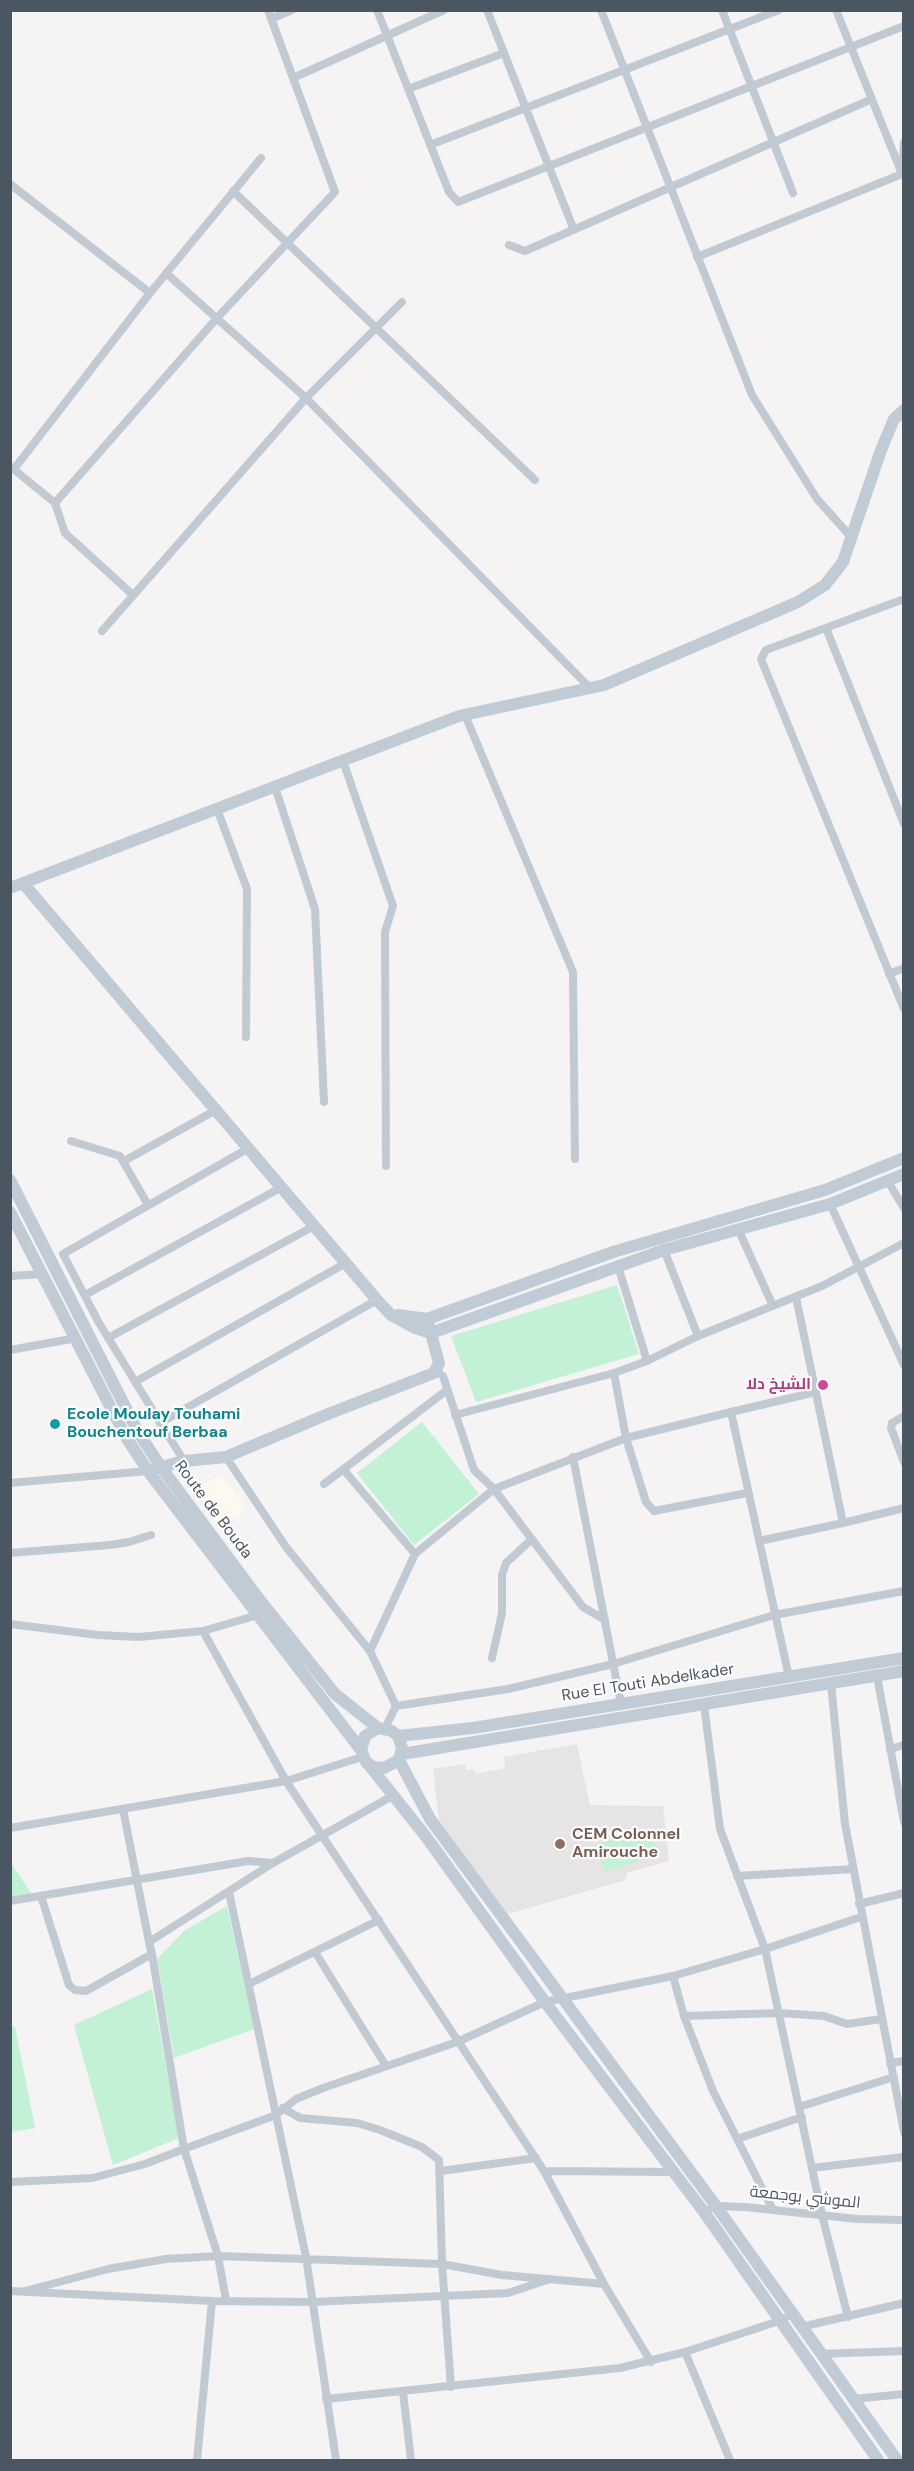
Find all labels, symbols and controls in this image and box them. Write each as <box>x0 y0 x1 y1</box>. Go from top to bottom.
place label: الشيخ دلا <box>746 1375 811 1395</box>
marker: الشيخ دلا <box>816 1378 830 1392</box>
place label: Ecole Moulay Touhami Bouchentouf Berbaa <box>67 1405 240 1443</box>
marker: Ecole Moulay Touhami Bouchentouf Berbaa <box>48 1417 62 1431</box>
street label: Route de Bouda <box>170 1457 256 1563</box>
street label: Rue El Touti Abdelkader <box>560 1660 736 1706</box>
place label: CEM Colonnel Amirouche <box>572 1825 680 1863</box>
marker: CEM Colonnel Amirouche <box>553 1837 567 1851</box>
street label: الموشي بوجمعة <box>749 2183 861 2213</box>

